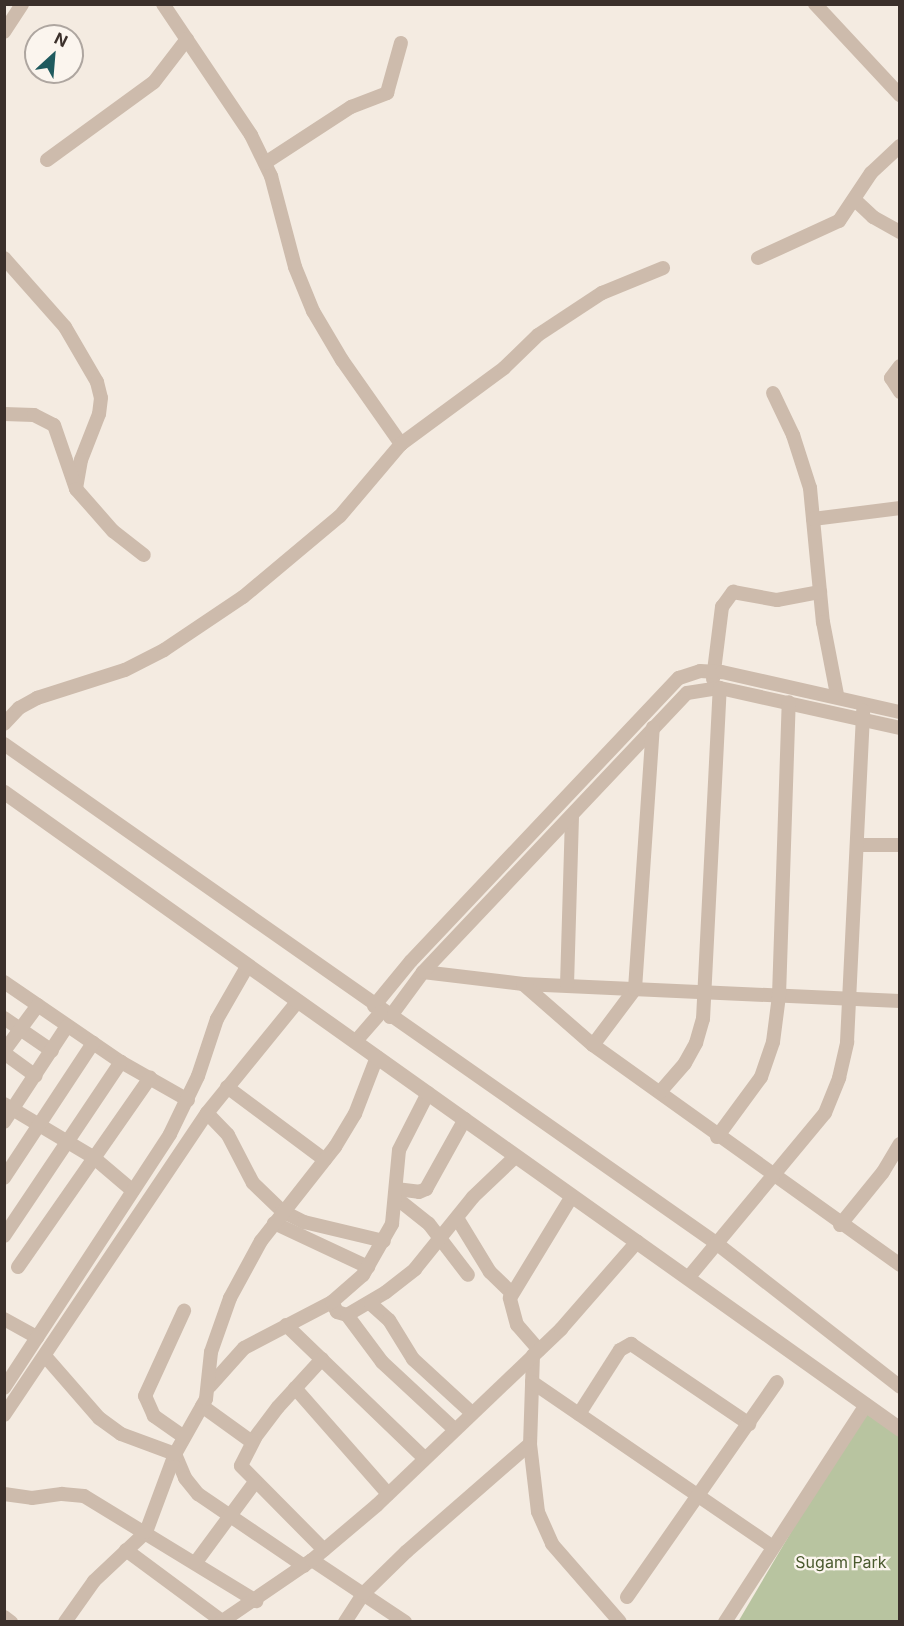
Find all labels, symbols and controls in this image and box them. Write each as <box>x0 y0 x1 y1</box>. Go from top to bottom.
north arrow <box>24 24 84 84</box>
text: N <box>51 28 71 51</box>
park label: Sugam Park <box>795 1552 887 1572</box>

